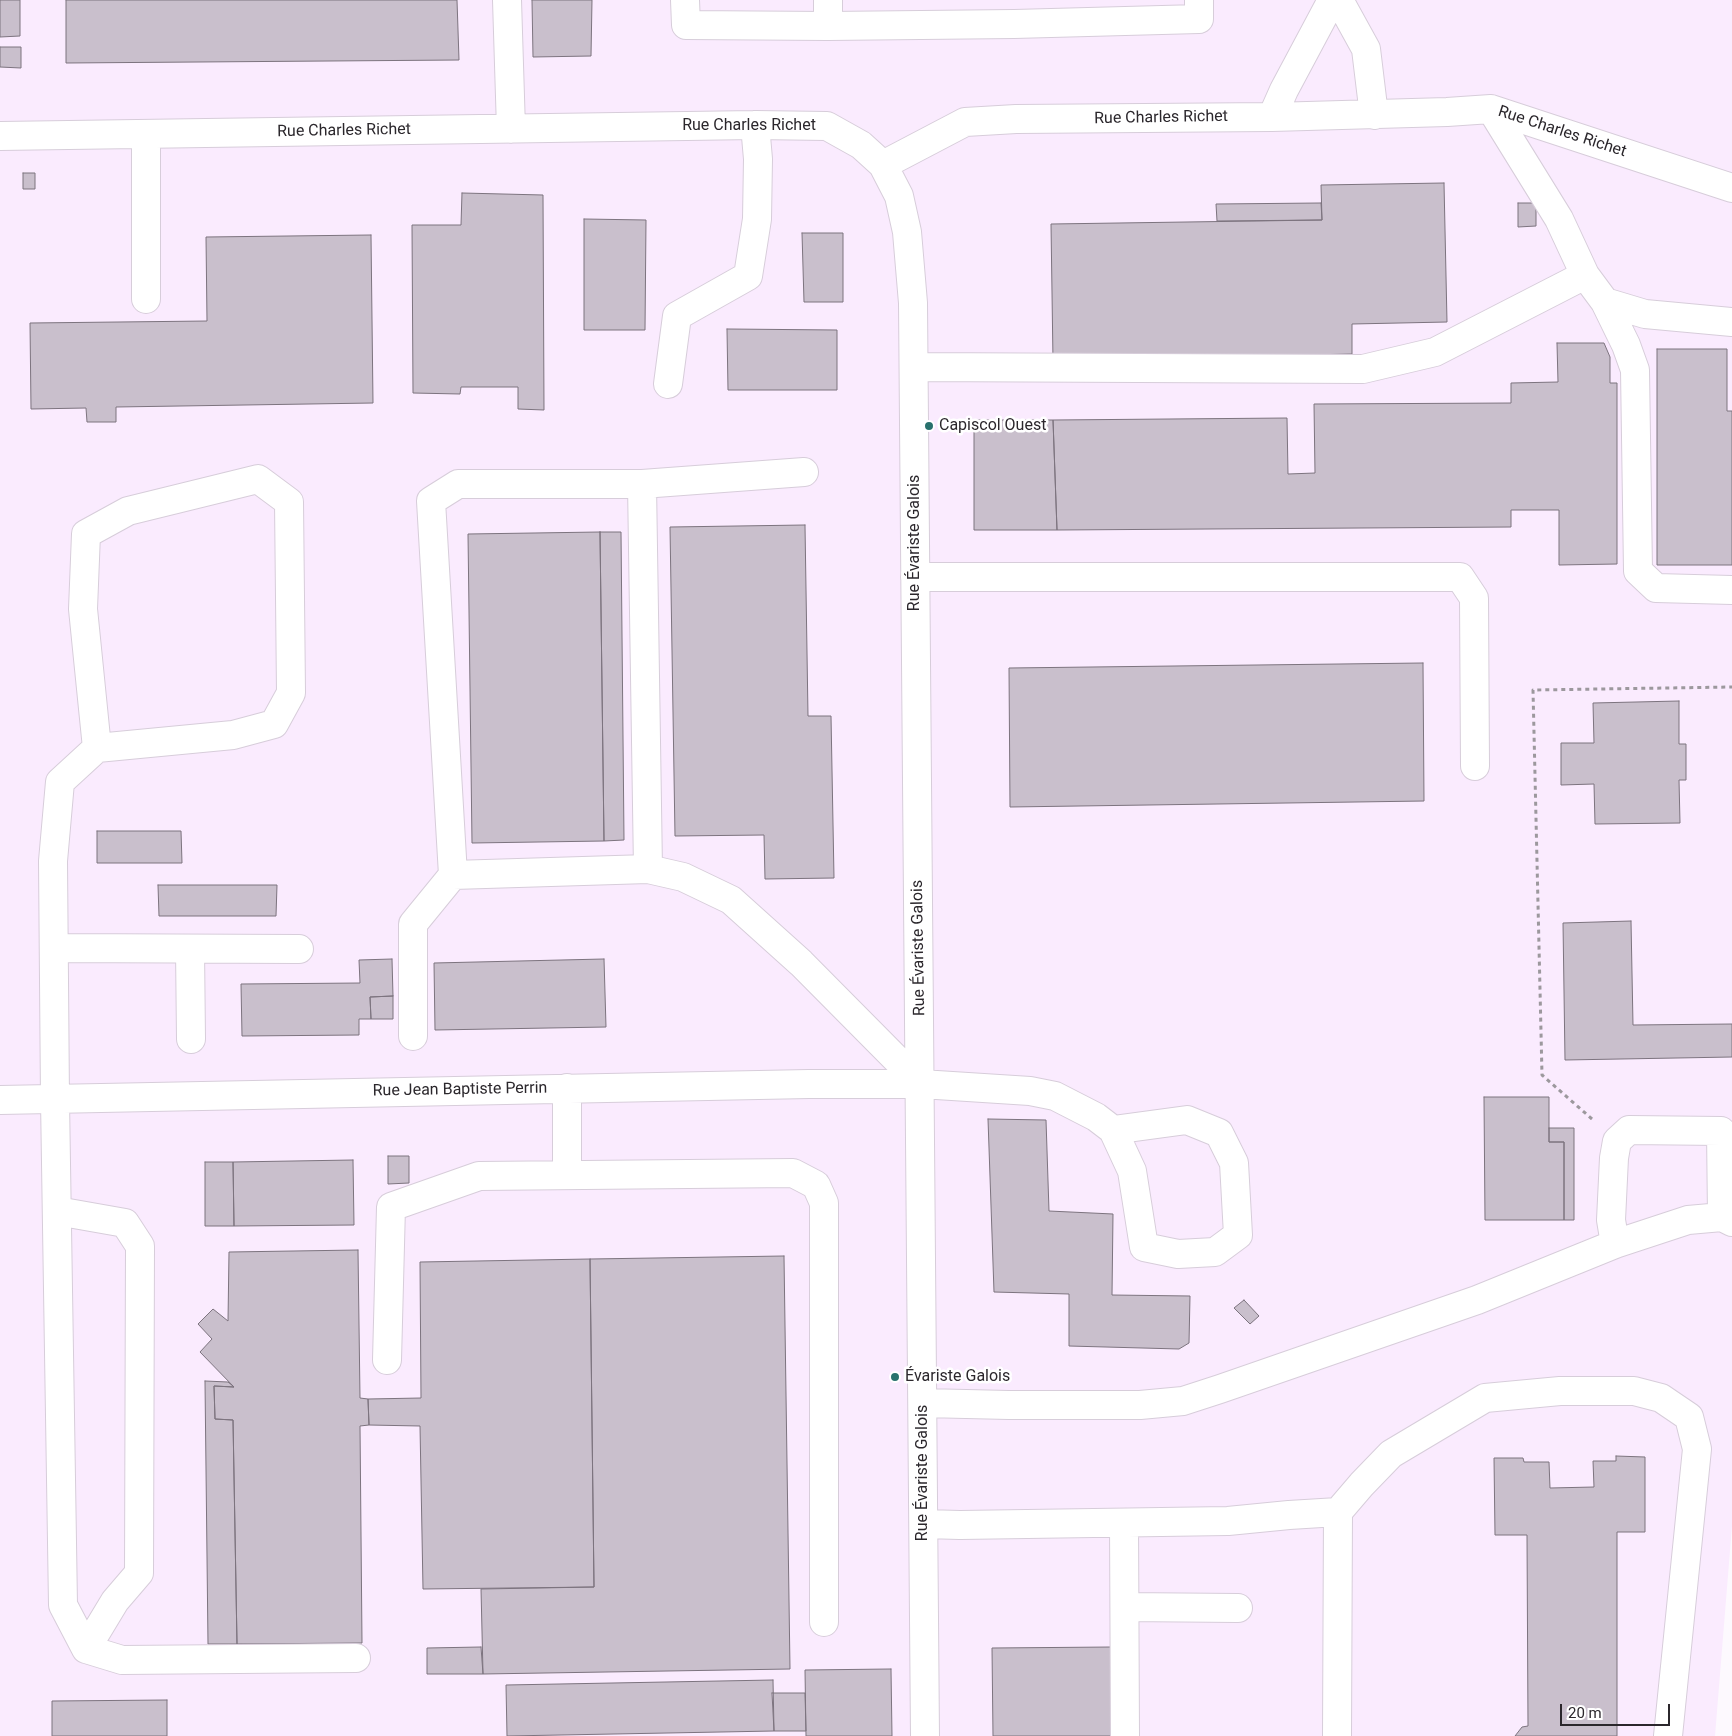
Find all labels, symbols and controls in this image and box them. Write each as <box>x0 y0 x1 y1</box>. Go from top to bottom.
street label: Rue Charles Richet <box>1495 102 1629 162</box>
street label: Rue Charles Richet <box>1094 107 1228 129</box>
street label: Rue Charles Richet <box>682 116 816 136</box>
street label: Rue Charles Richet <box>277 120 411 142</box>
place label: Capiscol Ouest <box>939 416 1046 436</box>
marker: Capiscol Ouest <box>923 420 935 432</box>
street label: Rue Évariste Galois <box>905 475 925 611</box>
street label: Rue Évariste Galois <box>908 880 930 1016</box>
street label: Rue Jean Baptiste Perrin <box>372 1079 548 1101</box>
place label: Évariste Galois <box>905 1367 1010 1387</box>
marker: Évariste Galois <box>889 1371 901 1383</box>
street label: Rue Évariste Galois <box>913 1405 933 1541</box>
scale bar <box>1562 1694 1672 1726</box>
text: 20 m <box>1568 1704 1602 1722</box>

